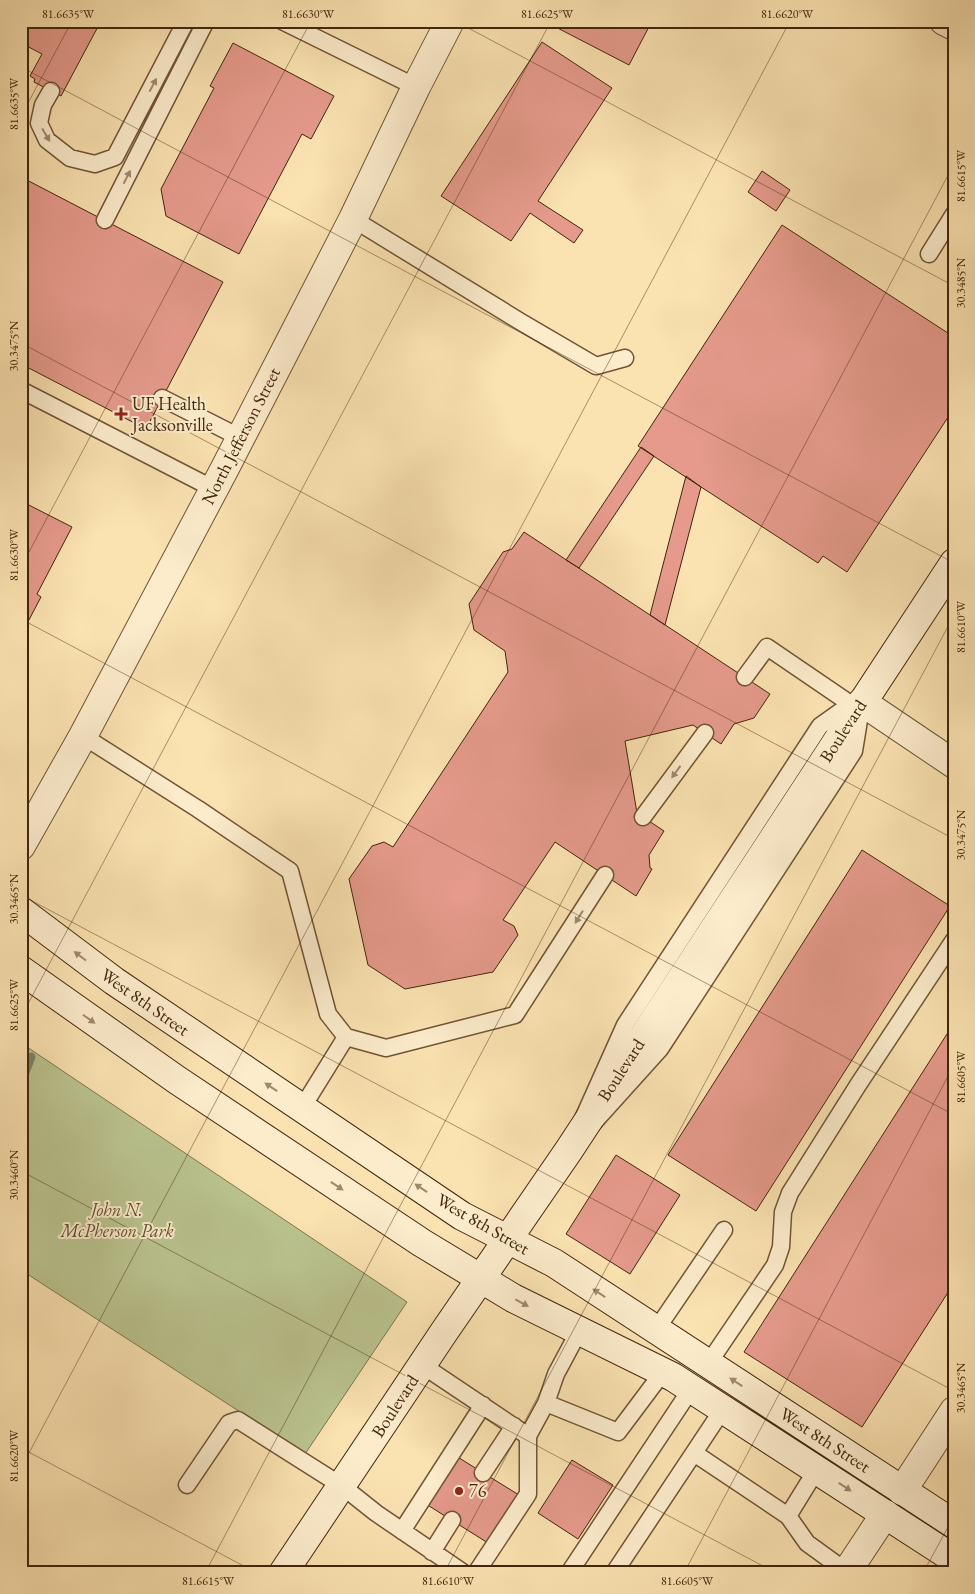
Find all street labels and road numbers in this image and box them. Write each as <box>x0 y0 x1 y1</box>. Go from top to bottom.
street label: North Jefferson Street <box>196 363 285 508</box>
street label: Boulevard <box>814 694 872 766</box>
street label: West 8th Street <box>96 962 195 1041</box>
street label: Boulevard <box>592 1033 650 1105</box>
street label: West 8th Street <box>433 1188 534 1260</box>
street label: Boulevard <box>366 1369 424 1441</box>
street label: West 8th Street <box>776 1402 875 1478</box>

